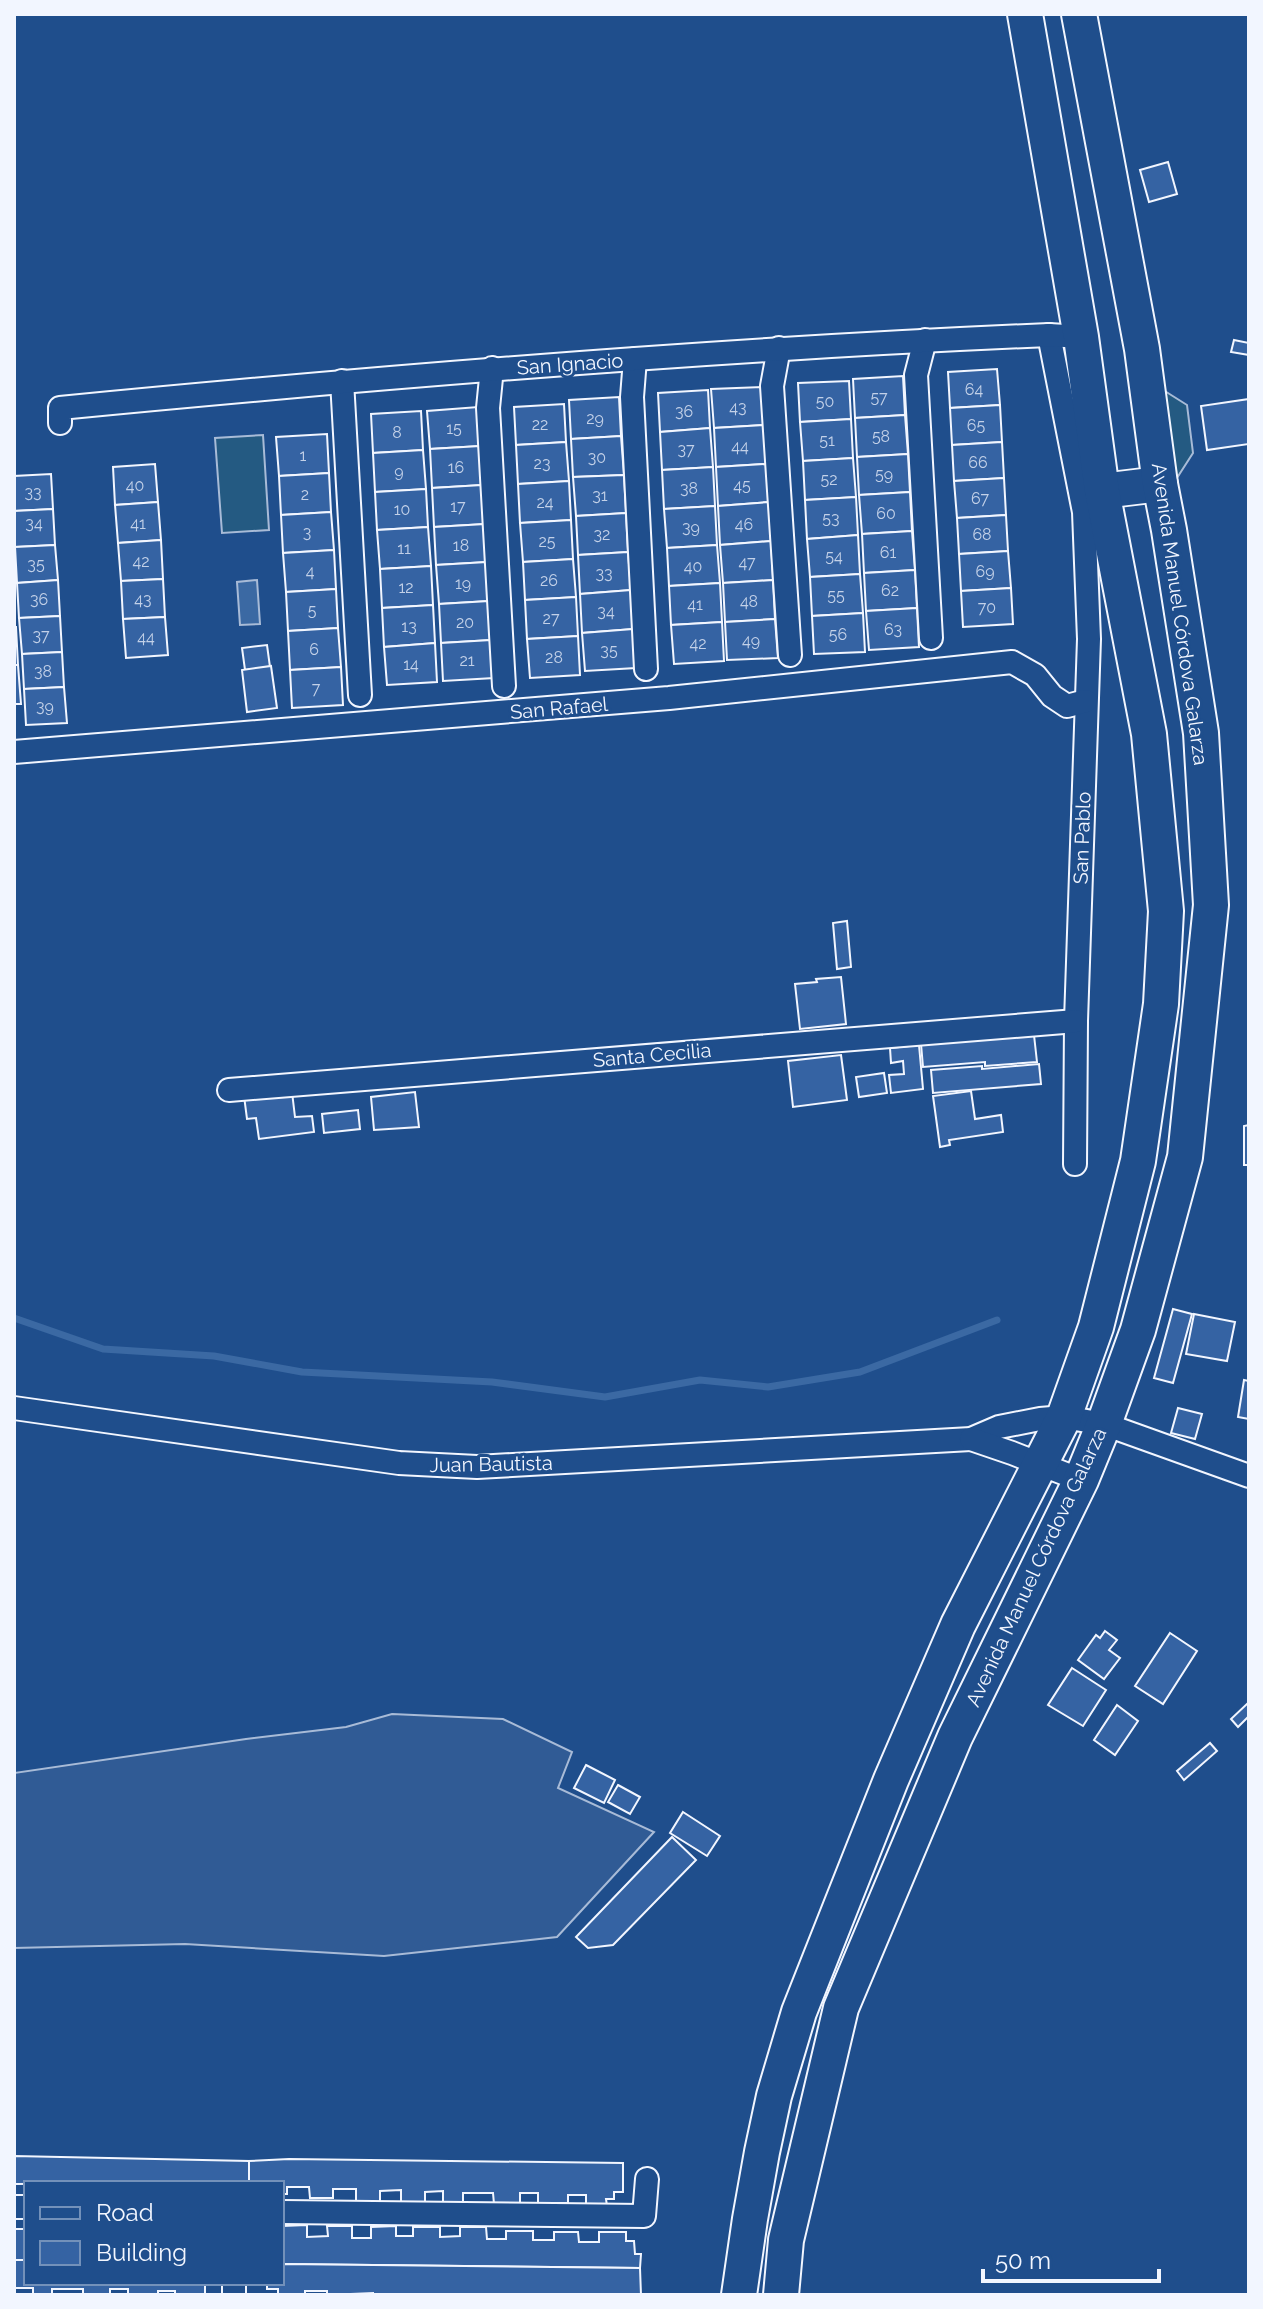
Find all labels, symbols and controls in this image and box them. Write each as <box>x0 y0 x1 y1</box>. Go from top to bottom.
street label: San Ignacio <box>516 348 624 380</box>
house number: 64 <box>965 380 983 399</box>
house number: 57 <box>870 388 888 407</box>
house number: 50 <box>816 392 834 411</box>
house number: 43 <box>729 398 747 417</box>
house number: 36 <box>675 402 693 421</box>
house number: 29 <box>586 409 604 428</box>
house number: 22 <box>532 415 548 434</box>
house number: 65 <box>967 416 985 435</box>
house number: 15 <box>446 419 462 438</box>
house number: 8 <box>392 423 402 442</box>
house number: 58 <box>872 427 890 446</box>
house number: 51 <box>819 431 835 450</box>
house number: 44 <box>731 437 749 456</box>
house number: 37 <box>677 440 695 459</box>
house number: 1 <box>300 446 307 465</box>
house number: 30 <box>588 448 606 467</box>
house number: 66 <box>968 453 988 472</box>
house number: 23 <box>534 454 550 473</box>
house number: 16 <box>448 458 464 477</box>
street label: Avenida Manuel Córdova Galarza <box>1147 461 1213 767</box>
house number: 9 <box>394 462 404 481</box>
house number: 59 <box>875 465 893 484</box>
house number: 52 <box>820 470 838 489</box>
house number: 40 <box>126 476 144 495</box>
house number: 45 <box>733 476 751 495</box>
house number: 38 <box>680 479 698 498</box>
house number: 33 <box>24 483 42 502</box>
house number: 2 <box>301 485 309 504</box>
house number: 31 <box>592 486 608 505</box>
house number: 67 <box>971 489 990 508</box>
house number: 24 <box>536 493 554 512</box>
house number: 17 <box>450 497 466 516</box>
house number: 10 <box>394 500 410 519</box>
house number: 60 <box>876 504 896 523</box>
house number: 53 <box>822 509 840 528</box>
house number: 34 <box>25 514 43 533</box>
house number: 41 <box>130 514 146 533</box>
house number: 46 <box>735 515 753 534</box>
house number: 39 <box>682 518 700 537</box>
house number: 3 <box>303 523 311 542</box>
house number: 32 <box>594 525 610 544</box>
house number: 68 <box>972 525 992 544</box>
house number: 25 <box>538 532 556 551</box>
house number: 18 <box>453 536 469 555</box>
house number: 11 <box>397 539 411 558</box>
house number: 61 <box>880 543 896 562</box>
house number: 54 <box>825 547 843 566</box>
house number: 42 <box>132 552 150 571</box>
house number: 47 <box>738 553 756 572</box>
house number: 35 <box>27 555 45 574</box>
house number: 40 <box>684 557 702 576</box>
house number: 4 <box>306 562 315 581</box>
house number: 69 <box>975 562 995 581</box>
house number: 33 <box>595 564 613 583</box>
house number: 26 <box>540 571 558 590</box>
house number: 19 <box>455 574 471 593</box>
house number: 12 <box>398 578 414 597</box>
house number: 62 <box>881 581 899 600</box>
house number: 55 <box>827 586 845 605</box>
house number: 36 <box>30 590 48 609</box>
house number: 43 <box>134 590 152 609</box>
house number: 48 <box>740 592 758 611</box>
house number: 41 <box>687 595 703 614</box>
house number: 70 <box>978 598 996 617</box>
house number: 5 <box>308 601 317 620</box>
house number: 34 <box>597 602 615 621</box>
house number: 27 <box>543 609 560 628</box>
house number: 20 <box>456 613 474 632</box>
house number: 13 <box>401 617 417 636</box>
house number: 63 <box>884 620 902 639</box>
house number: 56 <box>829 625 847 644</box>
house number: 37 <box>32 626 50 645</box>
house number: 44 <box>137 628 155 647</box>
house number: 49 <box>742 631 760 650</box>
house number: 42 <box>689 634 707 653</box>
house number: 6 <box>309 640 319 659</box>
house number: 35 <box>600 641 618 660</box>
house number: 28 <box>545 648 563 667</box>
house number: 21 <box>459 651 475 670</box>
house number: 14 <box>403 655 419 674</box>
house number: 38 <box>34 662 52 681</box>
house number: 7 <box>312 679 321 698</box>
street label: San Rafael <box>509 692 609 724</box>
house number: 39 <box>36 697 54 716</box>
street label: San Pablo <box>1068 791 1096 885</box>
street label: Santa Cecilia <box>592 1038 712 1072</box>
street label: Avenida Manuel Córdova Galarza <box>961 1424 1111 1710</box>
street label: Juan Bautista <box>429 1451 553 1477</box>
legend <box>24 2181 284 2285</box>
text: Road <box>96 2198 154 2227</box>
scale bar <box>983 2233 1159 2283</box>
text: Building <box>96 2238 187 2267</box>
text: 50 m <box>995 2246 1051 2275</box>

